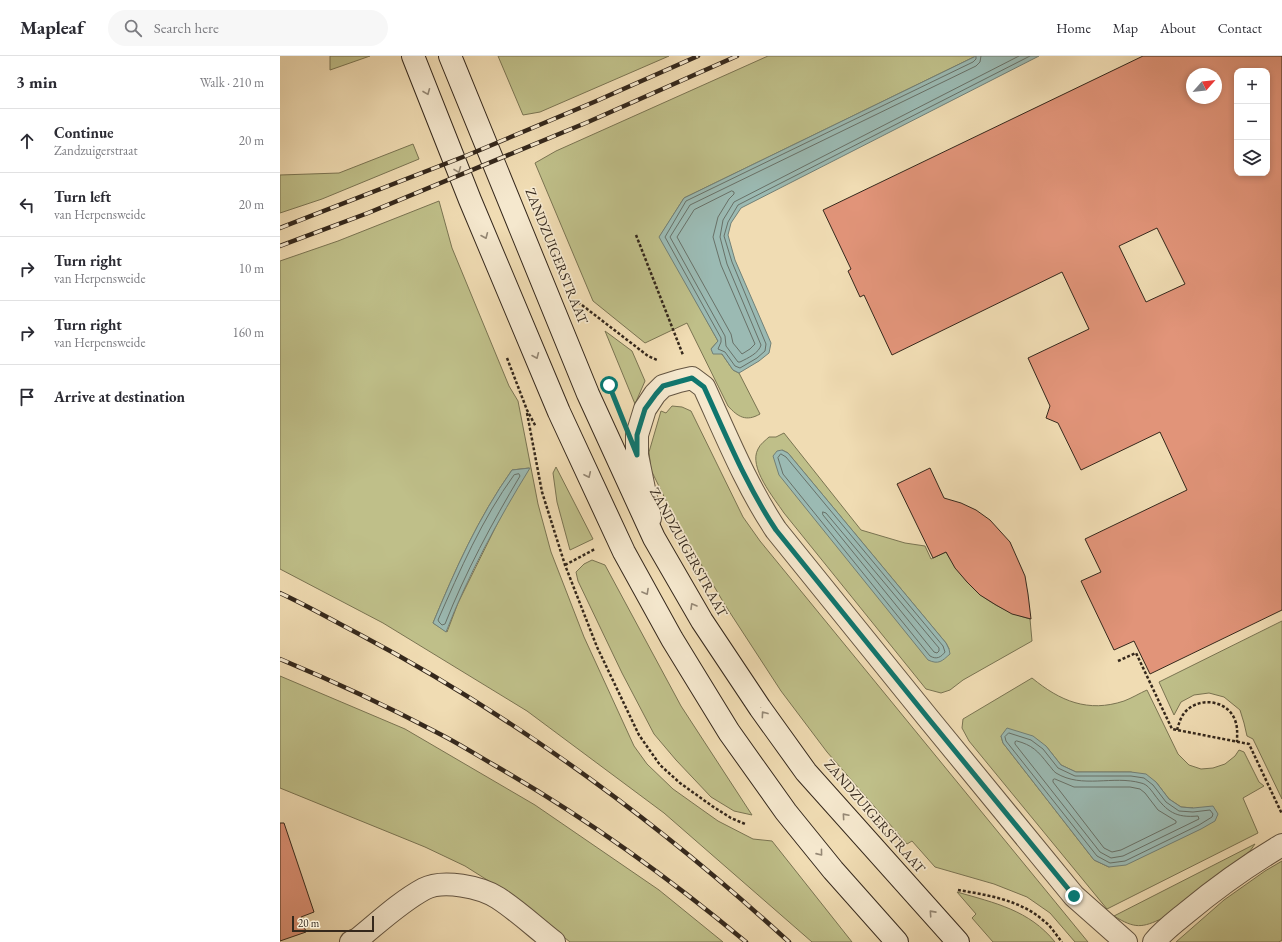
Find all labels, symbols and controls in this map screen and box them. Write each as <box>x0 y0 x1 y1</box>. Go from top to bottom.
search box <box>108 10 388 46</box>
text: Mapleaf <box>20 15 84 40</box>
icon: search <box>122 17 144 39</box>
text: Search here <box>154 18 219 37</box>
text: Home <box>1056 19 1091 37</box>
text: Map <box>1113 19 1138 37</box>
text: About <box>1160 19 1196 37</box>
text: Contact <box>1218 19 1262 37</box>
north arrow <box>1186 68 1222 104</box>
map controls <box>1234 68 1270 176</box>
button: + <box>1234 68 1270 104</box>
text: 3 min <box>16 71 57 93</box>
text: Walk · 210 m <box>200 74 264 91</box>
one-way arrow <box>423 89 431 96</box>
button: − <box>1234 104 1270 140</box>
text: Continue <box>54 123 114 142</box>
icon: ahead <box>16 130 38 152</box>
text: 20 m <box>239 132 264 149</box>
button: layers <box>1234 140 1270 176</box>
text: Zandzuigerstraat <box>54 142 138 159</box>
one-way arrow <box>454 167 462 174</box>
street label: ZANDZUIGERSTRAAT <box>521 185 593 327</box>
text: Turn left <box>54 187 111 206</box>
icon: left <box>16 194 38 216</box>
text: 20 m <box>239 196 264 213</box>
text: van Herpensweide <box>54 206 145 223</box>
one-way arrow <box>481 233 489 240</box>
text: Turn right <box>54 251 122 270</box>
icon: right <box>16 258 38 280</box>
text: 10 m <box>239 260 264 277</box>
text: van Herpensweide <box>54 270 145 287</box>
text: Turn right <box>54 315 122 334</box>
icon: right <box>16 322 38 344</box>
text: 160 m <box>233 324 264 341</box>
text: van Herpensweide <box>54 334 145 351</box>
one-way arrow <box>531 353 539 360</box>
route start <box>600 376 618 394</box>
icon: arrive <box>16 386 38 408</box>
text: Arrive at destination <box>54 387 185 406</box>
one-way arrow <box>583 471 591 478</box>
street label: ZANDZUIGERSTRAAT <box>646 484 732 620</box>
one-way arrow <box>641 587 648 595</box>
one-way arrow <box>691 603 698 610</box>
one-way arrow <box>762 712 769 719</box>
street label: ZANDZUIGERSTRAAT <box>821 755 930 877</box>
one-way arrow <box>843 813 850 821</box>
one-way arrow <box>815 849 822 856</box>
route end <box>1065 887 1083 905</box>
one-way arrow <box>929 910 936 918</box>
scale bar <box>292 914 374 933</box>
text: 20 m <box>298 916 319 930</box>

